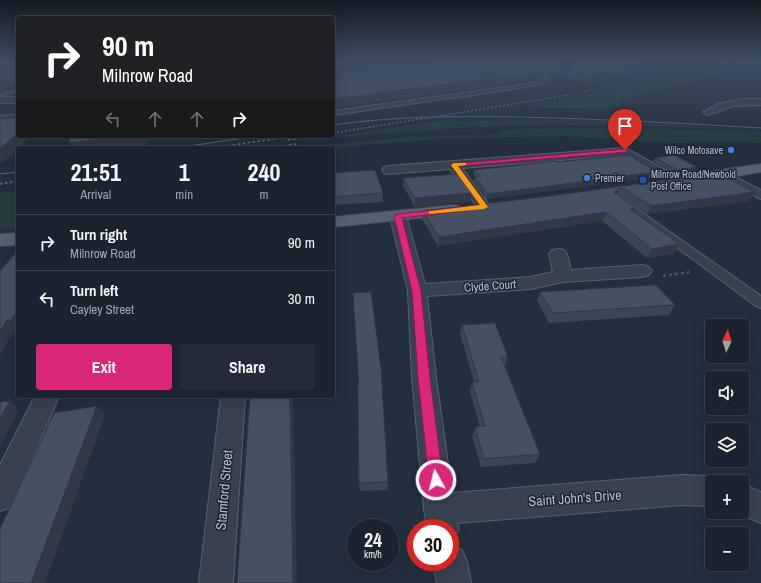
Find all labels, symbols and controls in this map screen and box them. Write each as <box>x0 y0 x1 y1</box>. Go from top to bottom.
text: 90 m <box>102 27 154 65</box>
icon: right <box>36 32 88 84</box>
text: Milnrow Road <box>102 63 193 88</box>
icon: left <box>102 108 124 130</box>
icon: ahead <box>144 108 166 130</box>
icon: ahead <box>186 108 208 130</box>
icon: right <box>228 108 250 130</box>
pin <box>608 109 642 150</box>
icon: arrive <box>614 115 636 137</box>
place label: Wilco Motosave <box>665 144 723 157</box>
marker: Wilco Motosave <box>726 145 736 155</box>
text: 21:51 <box>71 156 121 188</box>
text: 1 <box>179 156 190 188</box>
text: 240 <box>248 156 280 188</box>
place label: Milnrow Road/Newbold Post Office <box>651 168 736 193</box>
place label: Premier <box>595 172 624 185</box>
marker: Premier <box>582 173 592 183</box>
marker: Milnrow Road/Newbold Post Office <box>638 175 648 185</box>
text: Arrival <box>80 186 111 203</box>
text: min <box>175 186 193 203</box>
text: m <box>260 186 268 203</box>
text: Turn right <box>70 224 127 245</box>
icon: right <box>36 232 58 254</box>
text: 90 m <box>288 232 315 253</box>
text: Milnrow Road <box>70 245 136 262</box>
street label: Clyde Court <box>464 276 517 296</box>
text: Turn left <box>70 280 118 301</box>
icon: left <box>36 288 58 310</box>
text: 30 m <box>288 288 315 309</box>
text: Cayley Street <box>70 301 134 318</box>
north arrow <box>705 319 749 363</box>
map controls <box>705 319 749 571</box>
button: Exit <box>36 344 172 390</box>
button: Share <box>180 344 315 390</box>
button: sound <box>705 371 749 415</box>
button: layers <box>705 423 749 467</box>
street label: Stamford Street <box>212 449 236 531</box>
position arrow <box>415 459 457 501</box>
button: + <box>705 475 749 519</box>
street label: Saint John's Drive <box>528 486 622 510</box>
speed limit sign: 30 <box>407 519 459 571</box>
text: 24 <box>364 526 382 553</box>
button: − <box>705 527 749 571</box>
text: km/h <box>364 548 382 561</box>

